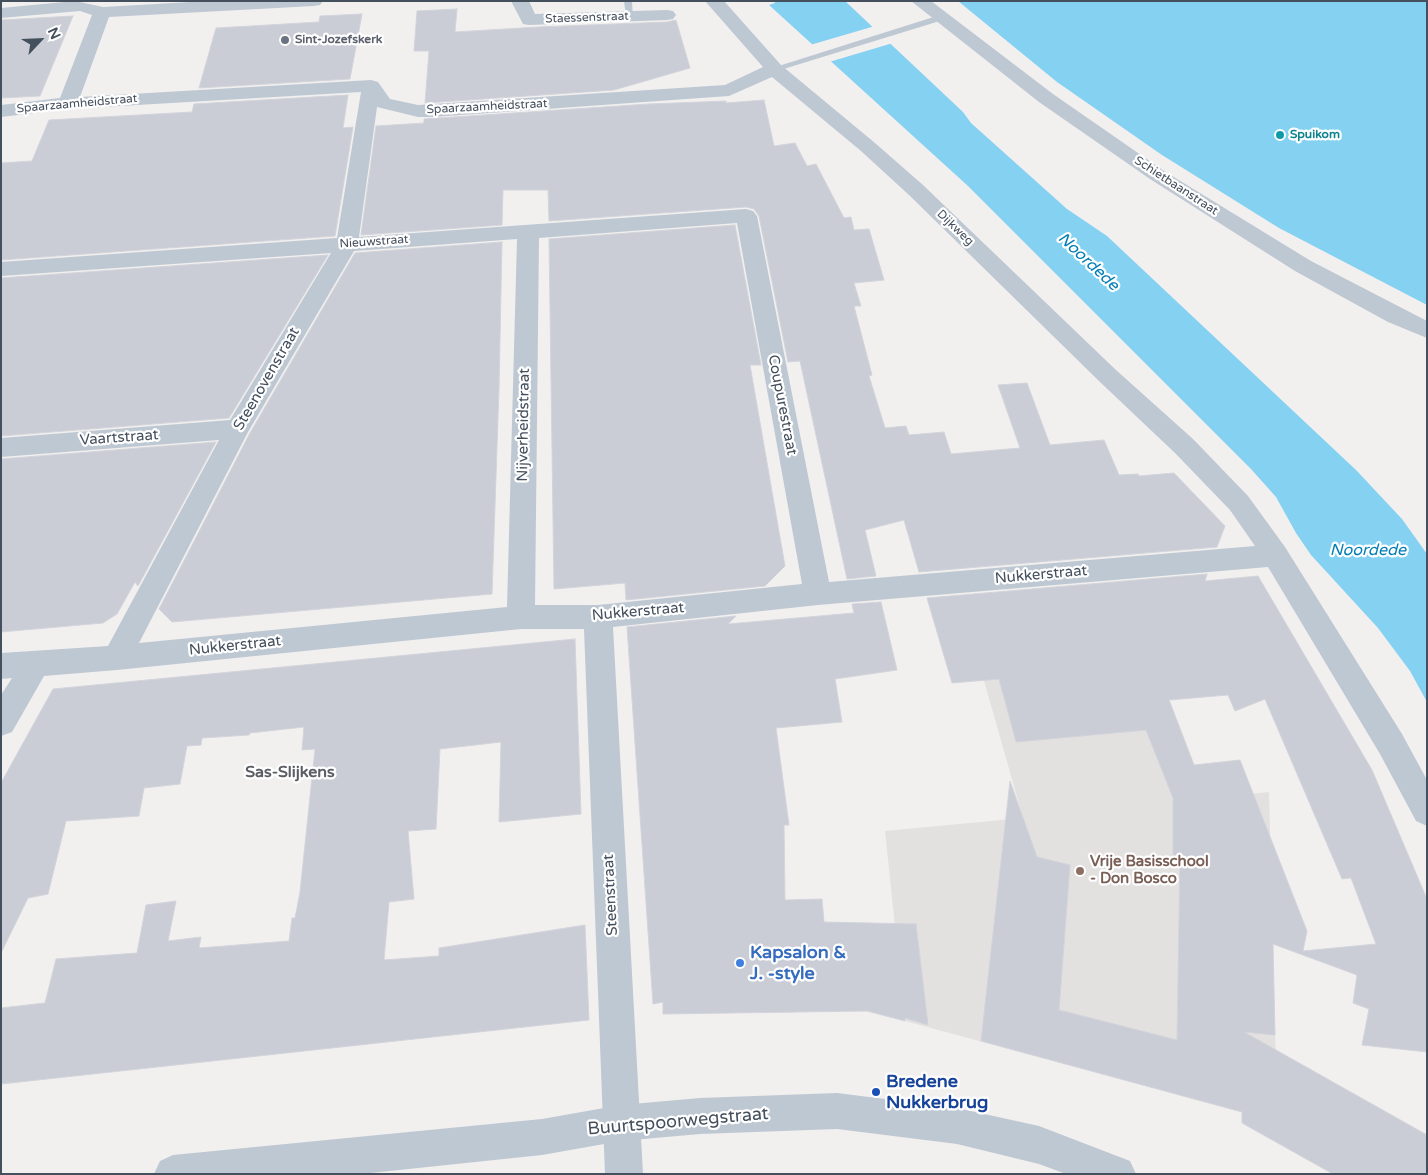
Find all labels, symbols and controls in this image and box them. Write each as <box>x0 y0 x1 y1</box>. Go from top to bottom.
street label: Staessenstraat <box>545 9 629 27</box>
north arrow <box>15 15 65 65</box>
text: N <box>44 25 64 42</box>
place label: Sint-Jozefskerk <box>295 33 382 47</box>
marker: Sint-Jozefskerk <box>279 34 291 46</box>
street label: Spaarzaamheidstraat <box>16 92 138 116</box>
street label: Spaarzaamheidstraat <box>426 97 548 117</box>
place label: Spuikom <box>1290 128 1340 142</box>
marker: Spuikom <box>1274 129 1286 141</box>
street label: Schietbaanstraat <box>1132 154 1220 218</box>
street label: Dijkweg <box>934 207 976 249</box>
water label: Noordede <box>1054 229 1122 295</box>
street label: Nieuwstraat <box>339 232 409 252</box>
street label: Steenovenstraat <box>230 324 304 434</box>
street label: Coupurestraat <box>763 353 801 457</box>
street label: Nijverheidstraat <box>514 368 534 482</box>
street label: Vaartstraat <box>79 426 159 450</box>
water label: Noordede <box>1330 541 1406 561</box>
street label: Nukkerstraat <box>994 562 1088 588</box>
street label: Nukkerstraat <box>591 599 685 625</box>
street label: Nukkerstraat <box>188 632 282 660</box>
district label: Sas-Slijkens <box>245 763 335 783</box>
place label: Vrije Basisschool - Don Bosco <box>1090 853 1209 888</box>
street label: Steenstraat <box>600 854 622 936</box>
marker: Vrije Basisschool - Don Bosco <box>1074 865 1086 877</box>
place label: Kapsalon & J. -style <box>750 942 847 984</box>
marker: Kapsalon & J. -style <box>734 957 746 969</box>
place label: Bredene Nukkerbrug <box>886 1071 988 1114</box>
marker: Bredene Nukkerbrug <box>870 1086 882 1098</box>
street label: Buurtspoorwegstraat <box>587 1103 769 1141</box>

